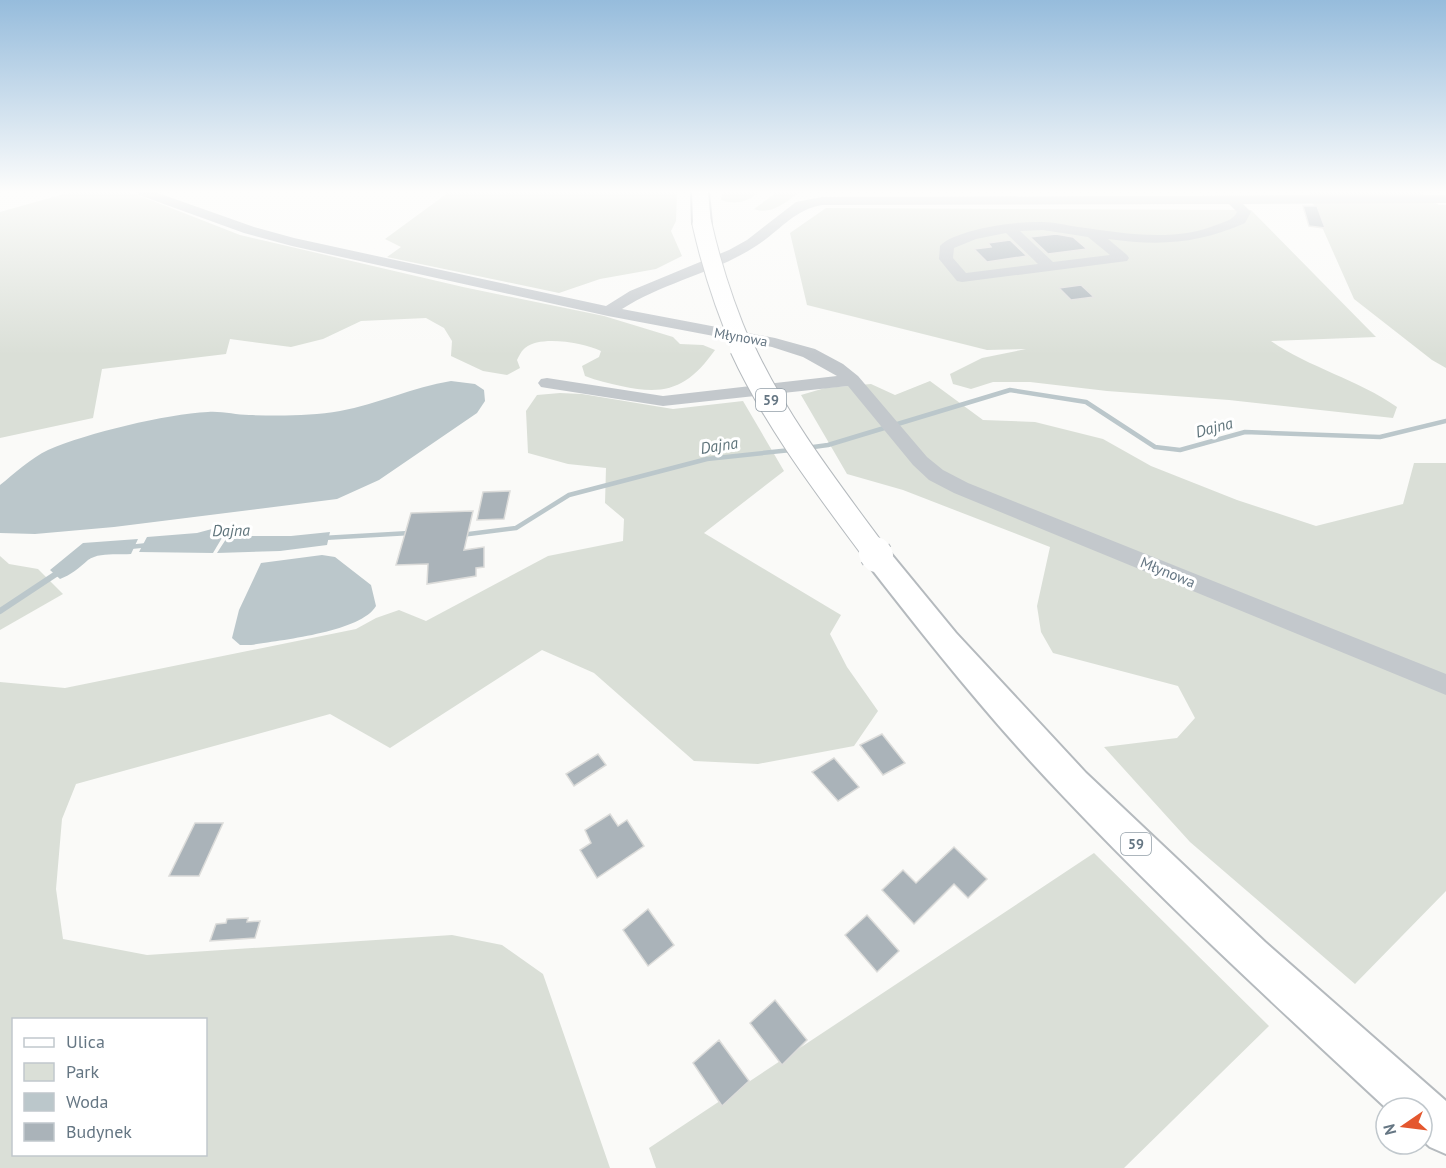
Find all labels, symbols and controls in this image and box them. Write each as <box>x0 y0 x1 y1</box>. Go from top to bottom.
street label: Młynowa <box>713 323 769 351</box>
road number: 59 <box>756 389 786 411</box>
water label: Dajna <box>1193 412 1235 442</box>
water label: Dajna <box>699 432 739 458</box>
water label: Dajna <box>212 520 250 540</box>
street label: Młynowa <box>1138 552 1198 592</box>
road number: 59 <box>1121 833 1151 855</box>
legend <box>12 1018 207 1156</box>
text: Ulica <box>66 1030 105 1053</box>
text: Park <box>66 1060 99 1083</box>
text: Woda <box>66 1090 108 1113</box>
north arrow <box>1374 1096 1434 1156</box>
text: Budynek <box>66 1120 132 1143</box>
text: N <box>1378 1122 1400 1137</box>

